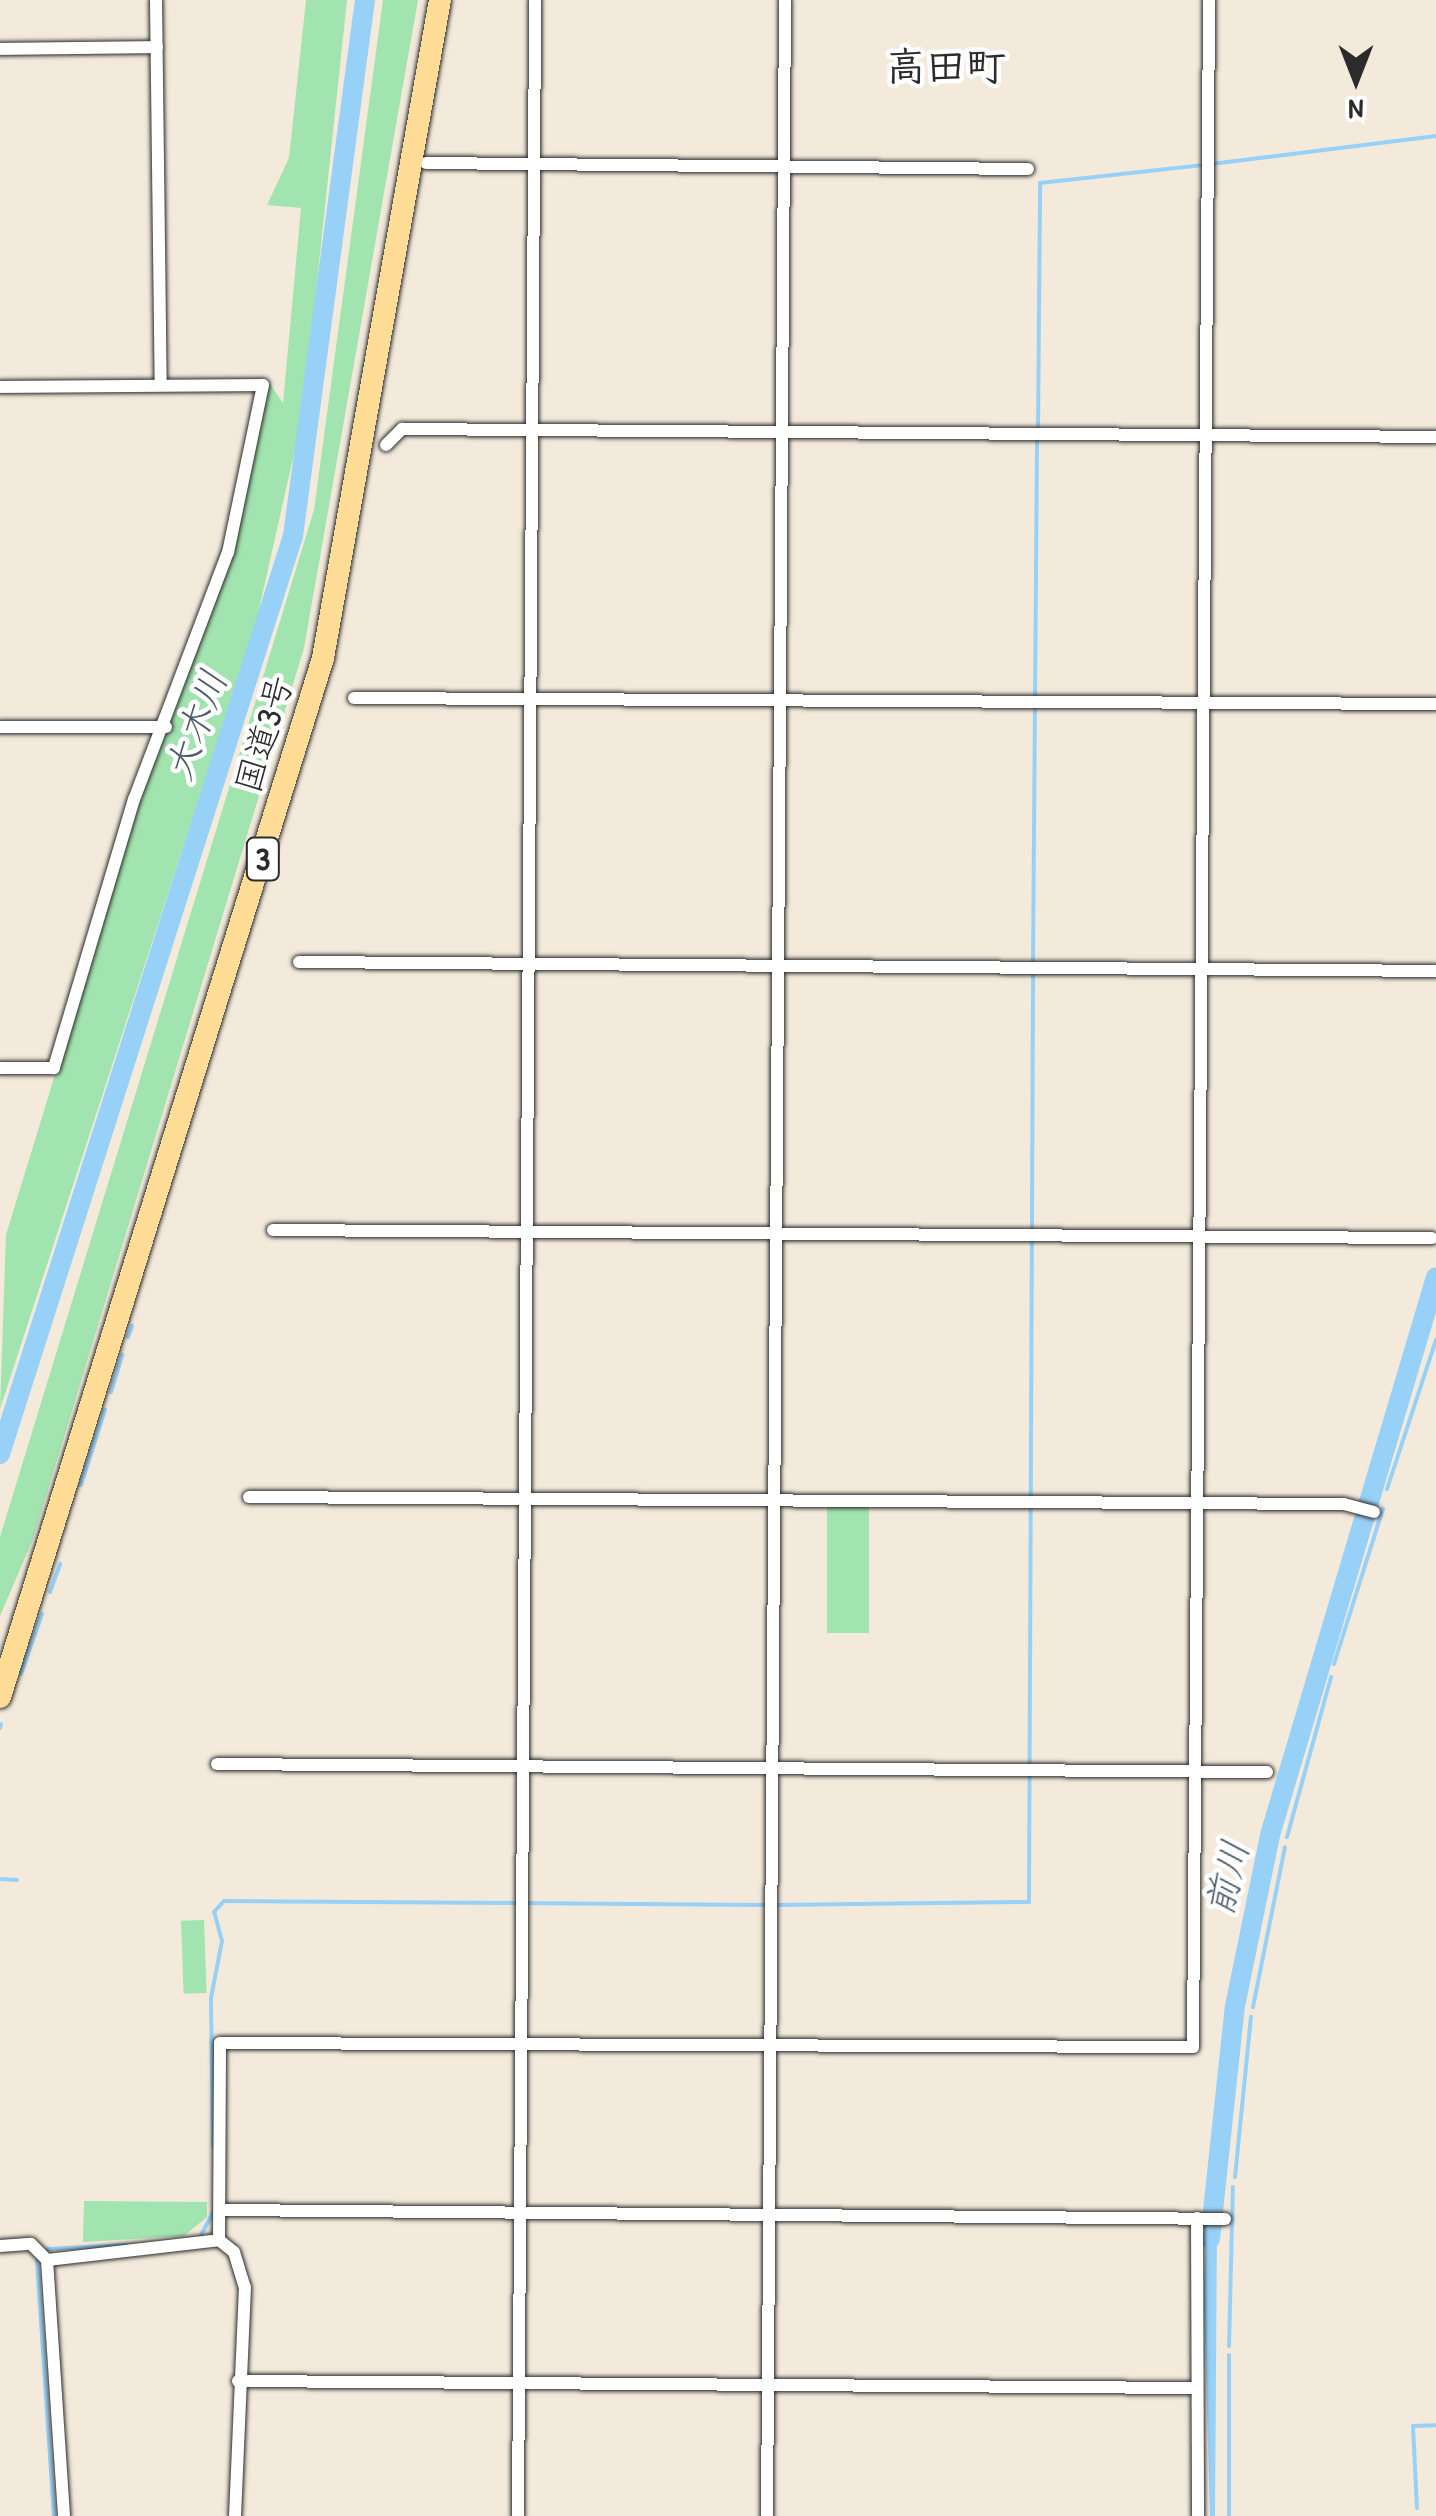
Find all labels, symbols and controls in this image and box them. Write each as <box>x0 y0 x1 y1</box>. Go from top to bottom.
north arrow <box>1306 30 1406 130</box>
district label: 高田町 <box>886 41 1006 89</box>
text: N <box>1349 91 1363 129</box>
water label: 大木川 <box>155 664 237 786</box>
street label: 国道3号 <box>226 670 302 798</box>
road number: 3 <box>246 832 280 886</box>
water label: 前川 <box>1196 1836 1258 1920</box>

